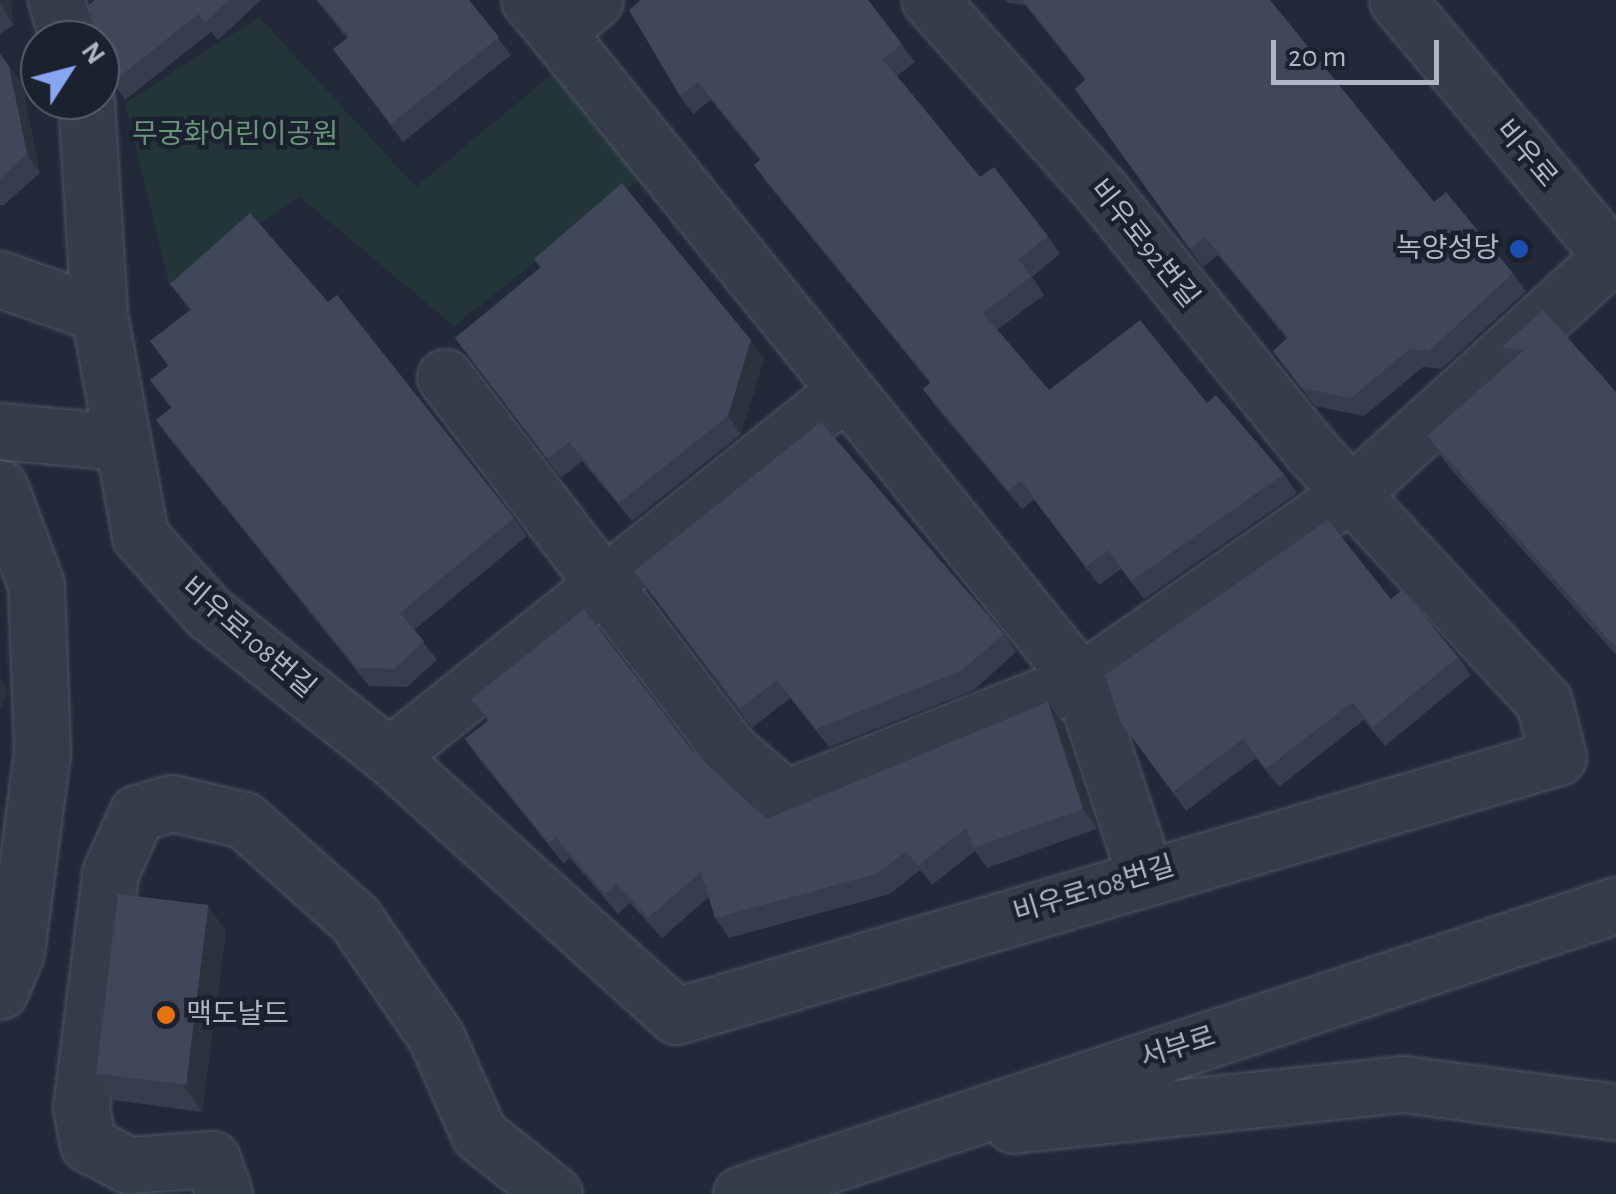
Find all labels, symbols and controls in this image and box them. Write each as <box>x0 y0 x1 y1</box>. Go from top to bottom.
north arrow <box>20 20 120 120</box>
scale bar <box>1276 20 1444 82</box>
text: N <box>76 37 110 70</box>
text: 20 m <box>1288 42 1346 72</box>
street label: 비우로 <box>1488 114 1564 194</box>
park label: 무궁화어린이공원 <box>132 118 338 152</box>
street label: 비우로92번길 <box>1082 173 1206 315</box>
place label: 녹양성당 <box>1396 232 1499 266</box>
marker: 녹양성당 <box>1508 238 1530 260</box>
street label: 비우로108번길 <box>174 571 322 705</box>
street label: 비우로108번길 <box>1009 850 1179 930</box>
place label: 맥도날드 <box>186 998 289 1032</box>
marker: 맥도날드 <box>155 1004 177 1026</box>
street label: 서부로 <box>1136 1020 1220 1076</box>

